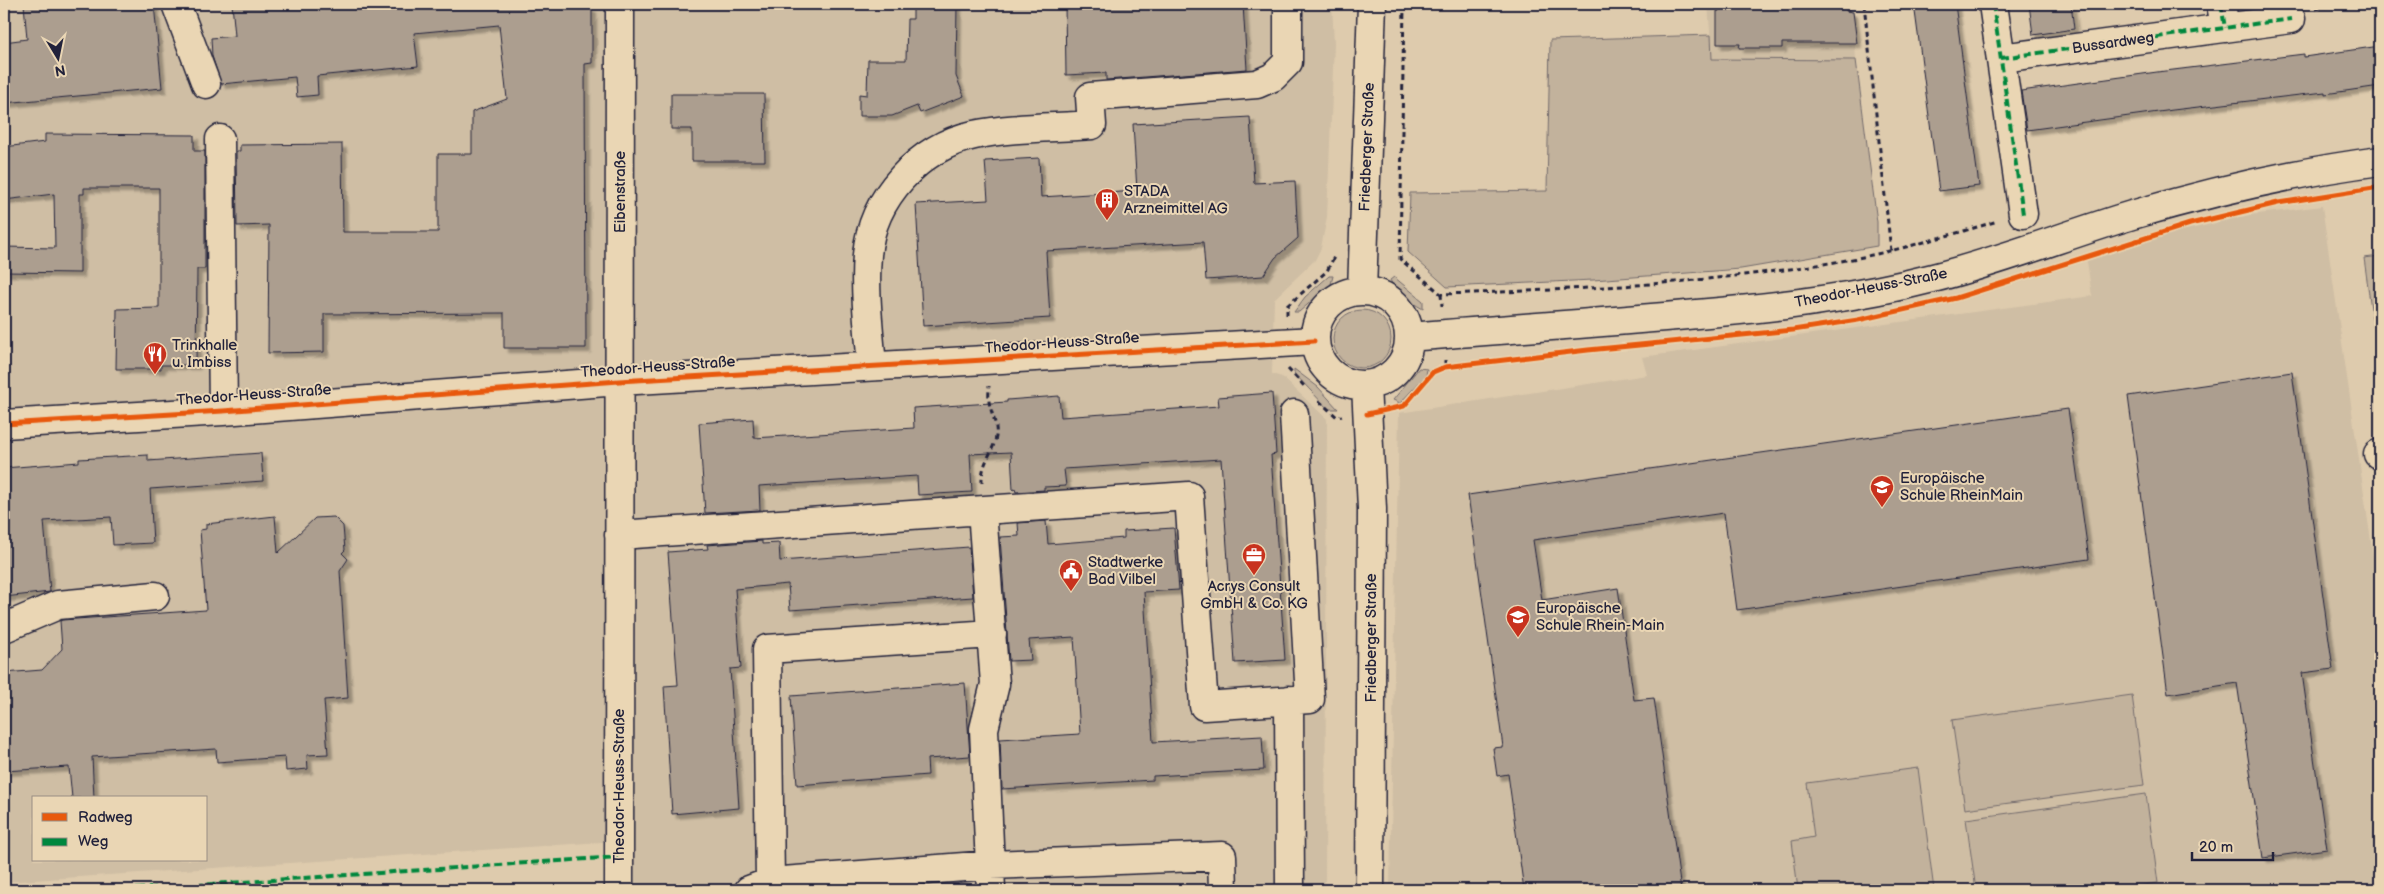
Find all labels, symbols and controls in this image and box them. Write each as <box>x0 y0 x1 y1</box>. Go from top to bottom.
street label: Bussardweg <box>2071 28 2155 58</box>
north arrow <box>32 32 82 82</box>
text: N <box>54 61 67 80</box>
street label: Friedberger Straße <box>1355 82 1379 212</box>
street label: Eibenstraße <box>611 151 630 233</box>
place label: STADA Arzneimittel AG <box>1124 182 1228 218</box>
building icon: STADA Arzneimittel AG <box>1094 187 1120 221</box>
street label: Theodor-Heuss-Straße <box>1793 264 1949 312</box>
street label: Theodor-Heuss-Straße <box>984 328 1140 358</box>
place label: Trinkhalle u. Imbiss <box>172 336 237 372</box>
restaurant icon: Trinkhalle u. Imbiss <box>142 341 168 375</box>
street label: Theodor-Heuss-Straße <box>580 352 736 382</box>
street label: Theodor-Heuss-Straße <box>176 380 332 410</box>
place label: Europäische Schule RheinMain <box>1900 469 2023 505</box>
school or university icon: Europäische Schule RheinMain <box>1869 474 1895 508</box>
office icon: Acrys Consult GmbH & Co. KG <box>1241 542 1267 576</box>
place label: Stadtwerke Bad Vilbel <box>1088 553 1163 589</box>
public building icon: Stadtwerke Bad Vilbel <box>1058 558 1084 592</box>
street label: Friedberger Straße <box>1362 573 1381 703</box>
place label: Acrys Consult GmbH & Co. KG <box>1200 577 1308 613</box>
place label: Europäische Schule Rhein-Main <box>1536 599 1665 635</box>
school or university icon: Europäische Schule Rhein-Main <box>1505 604 1531 638</box>
street label: Theodor-Heuss-Straße <box>610 708 629 864</box>
legend <box>32 796 208 862</box>
text: Radweg <box>78 808 133 827</box>
scale bar <box>2192 829 2273 861</box>
text: Weg <box>78 832 108 851</box>
text: 20 m <box>2199 838 2233 857</box>

